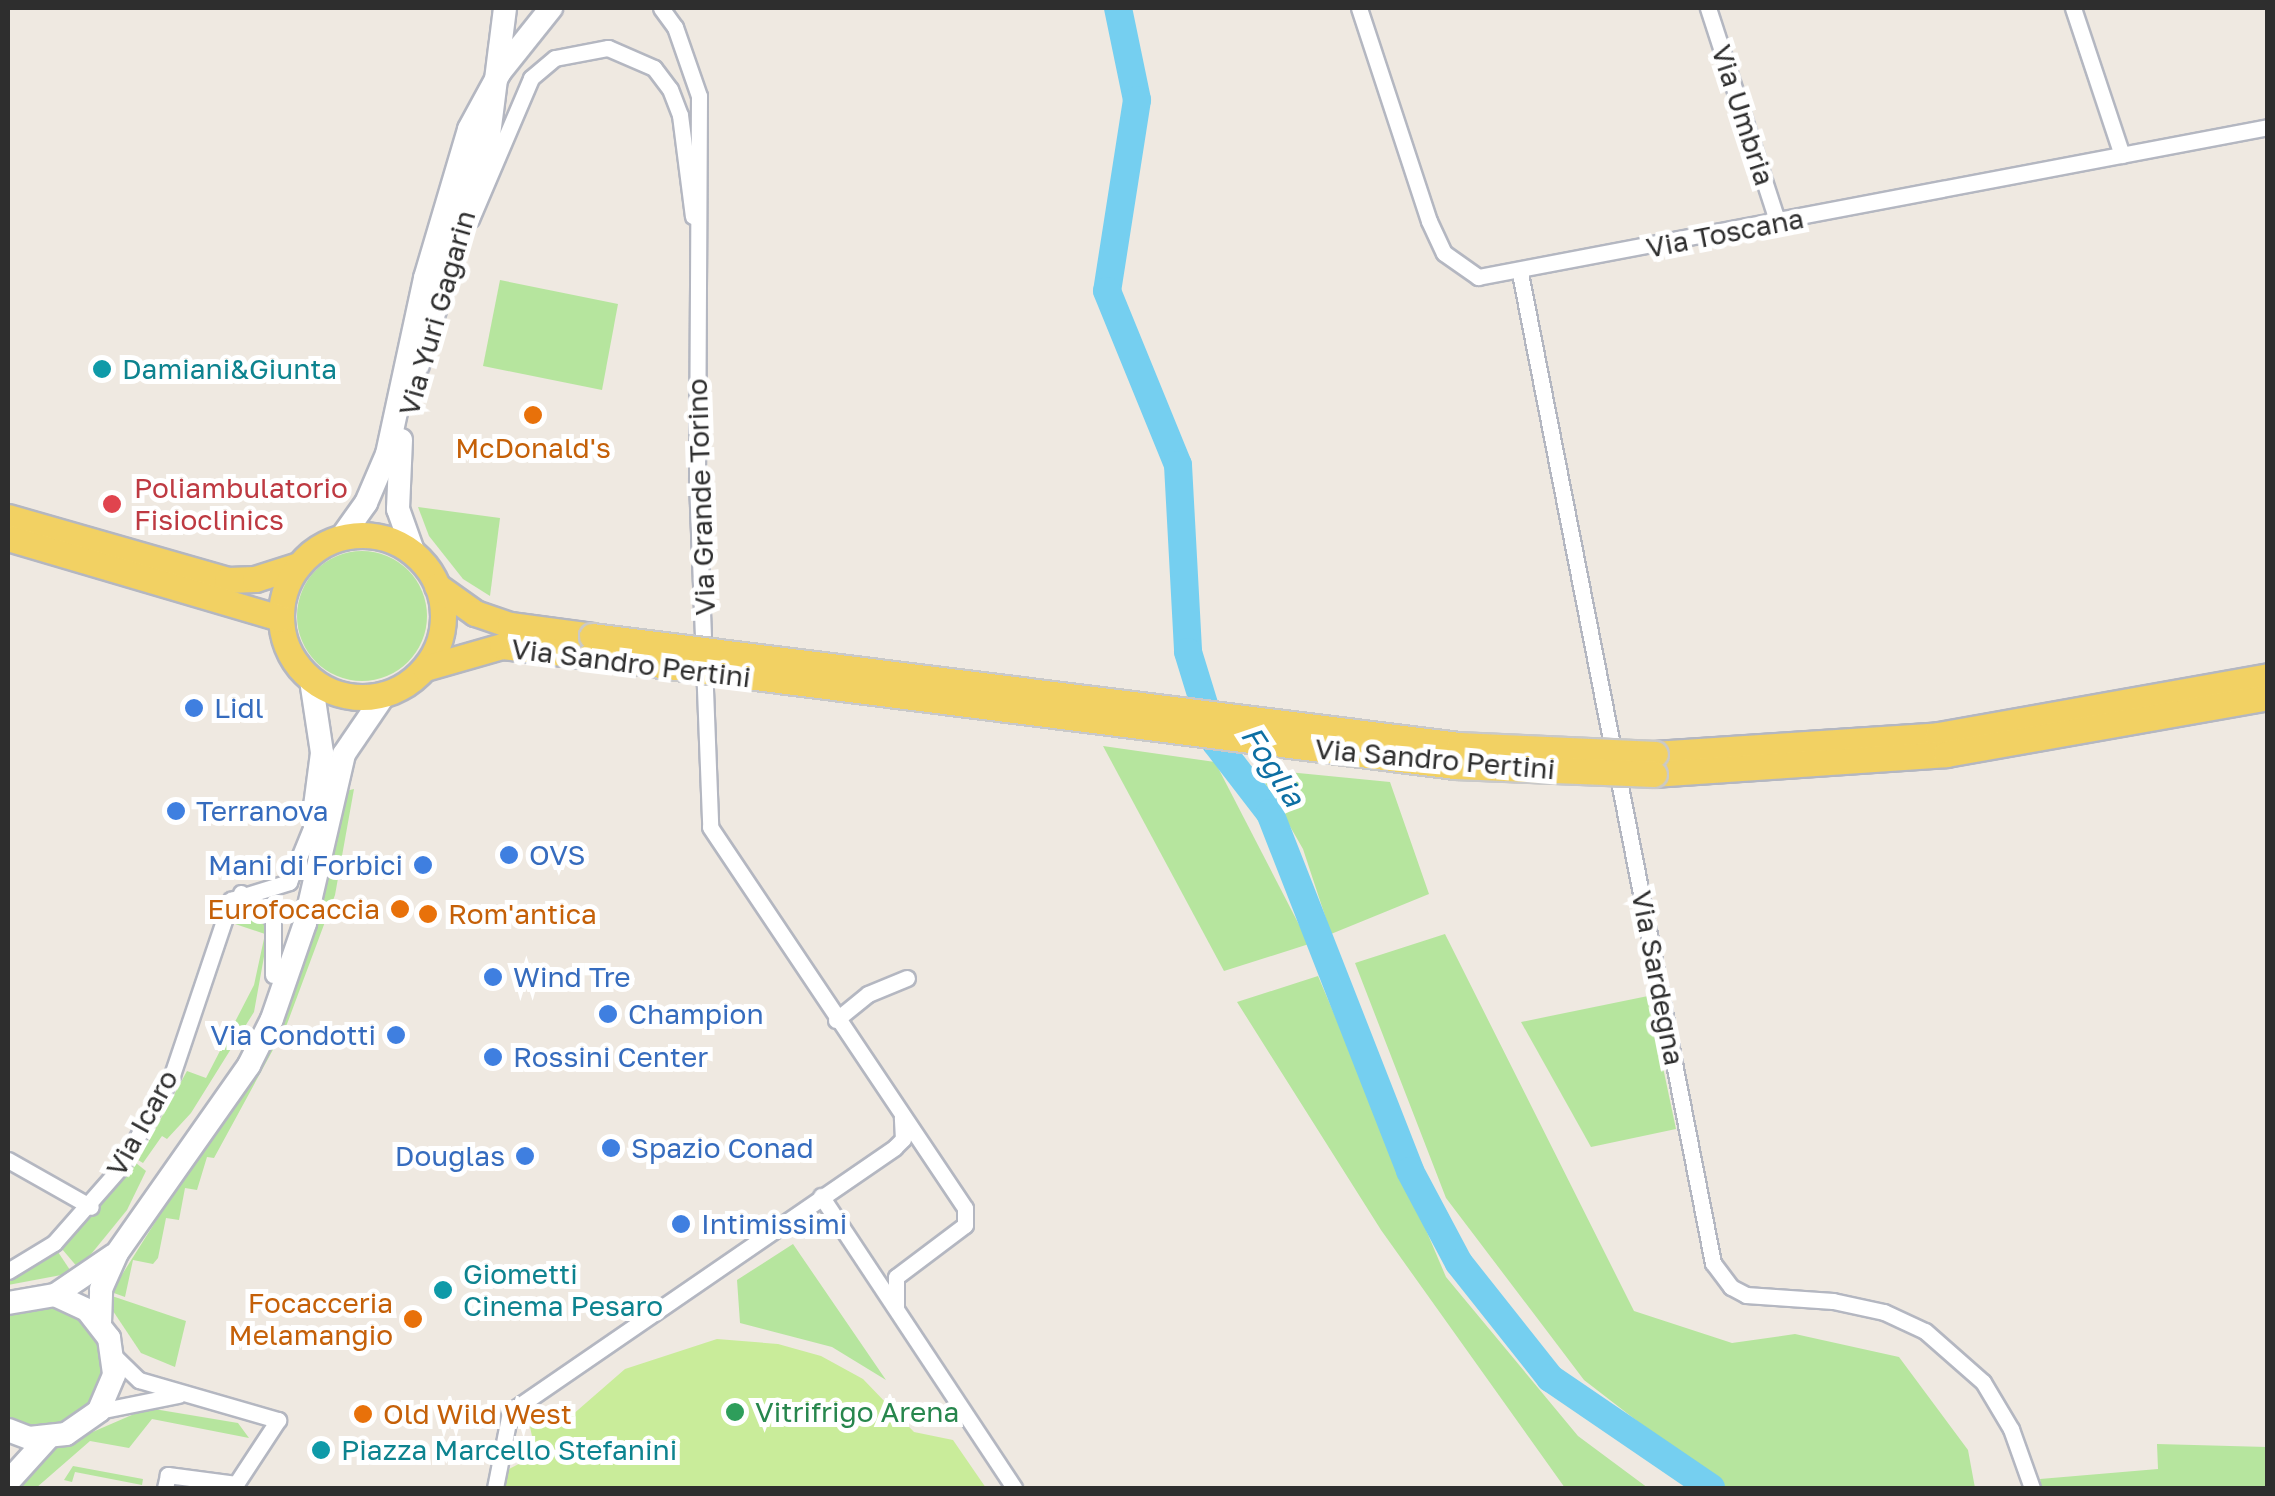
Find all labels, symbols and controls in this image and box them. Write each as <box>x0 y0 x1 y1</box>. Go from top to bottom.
street label: Via Umbria <box>1704 40 1782 190</box>
street label: Via Toscana <box>1643 201 1807 265</box>
street label: Via Yuri Gagarin <box>392 207 482 419</box>
place label: Damiani&Giunta <box>122 352 337 386</box>
marker: Damiani&Giunta <box>91 358 113 380</box>
street label: Via Grande Torino <box>680 378 722 616</box>
marker: McDonald's <box>522 404 544 426</box>
place label: McDonald's <box>455 431 611 465</box>
place label: Poliambulatorio Fisioclinics <box>134 471 348 537</box>
marker: Poliambulatorio Fisioclinics <box>99 491 125 517</box>
street label: Via Sandro Pertini <box>509 632 753 694</box>
place label: Lidl <box>214 691 264 725</box>
marker: Lidl <box>183 697 205 719</box>
water label: Foglia <box>1234 719 1312 813</box>
street label: Via Sandro Pertini <box>1314 732 1556 786</box>
place label: Terranova <box>196 794 329 828</box>
marker: Terranova <box>165 800 187 822</box>
place label: OVS <box>529 838 585 872</box>
marker: OVS <box>498 844 520 866</box>
place label: Mani di Forbici <box>208 848 403 882</box>
marker: Mani di Forbici <box>412 854 434 876</box>
street label: Via Sardegna <box>1625 888 1691 1068</box>
place label: Eurofocaccia <box>207 892 380 926</box>
place label: Rom'antica <box>448 897 597 931</box>
marker: Eurofocaccia <box>389 898 411 920</box>
marker: Rom'antica <box>417 903 439 925</box>
place label: Wind Tre <box>513 960 631 994</box>
marker: Wind Tre <box>482 966 504 988</box>
place label: Champion <box>628 997 764 1031</box>
marker: Champion <box>597 1003 619 1025</box>
place label: Via Condotti <box>210 1018 376 1052</box>
marker: Via Condotti <box>385 1024 407 1046</box>
place label: Rossini Center <box>513 1040 708 1074</box>
marker: Rossini Center <box>482 1046 504 1068</box>
street label: Via Icaro <box>99 1064 185 1182</box>
place label: Spazio Conad <box>631 1131 814 1165</box>
marker: Spazio Conad <box>600 1137 622 1159</box>
place label: Douglas <box>395 1139 505 1173</box>
marker: Douglas <box>514 1145 536 1167</box>
place label: Intimissimi <box>701 1207 847 1241</box>
marker: Intimissimi <box>670 1213 692 1235</box>
place label: Giometti Cinema Pesaro <box>463 1257 663 1323</box>
marker: Giometti Cinema Pesaro <box>432 1279 454 1301</box>
place label: Focacceria Melamangio <box>229 1286 393 1352</box>
marker: Focacceria Melamangio <box>402 1308 424 1330</box>
place label: Vitrifrigo Arena <box>755 1395 959 1429</box>
place label: Old Wild West <box>383 1397 572 1431</box>
marker: Vitrifrigo Arena <box>724 1401 746 1423</box>
marker: Old Wild West <box>352 1403 374 1425</box>
place label: Piazza Marcello Stefanini <box>341 1433 677 1467</box>
marker: Piazza Marcello Stefanini <box>310 1439 332 1461</box>

